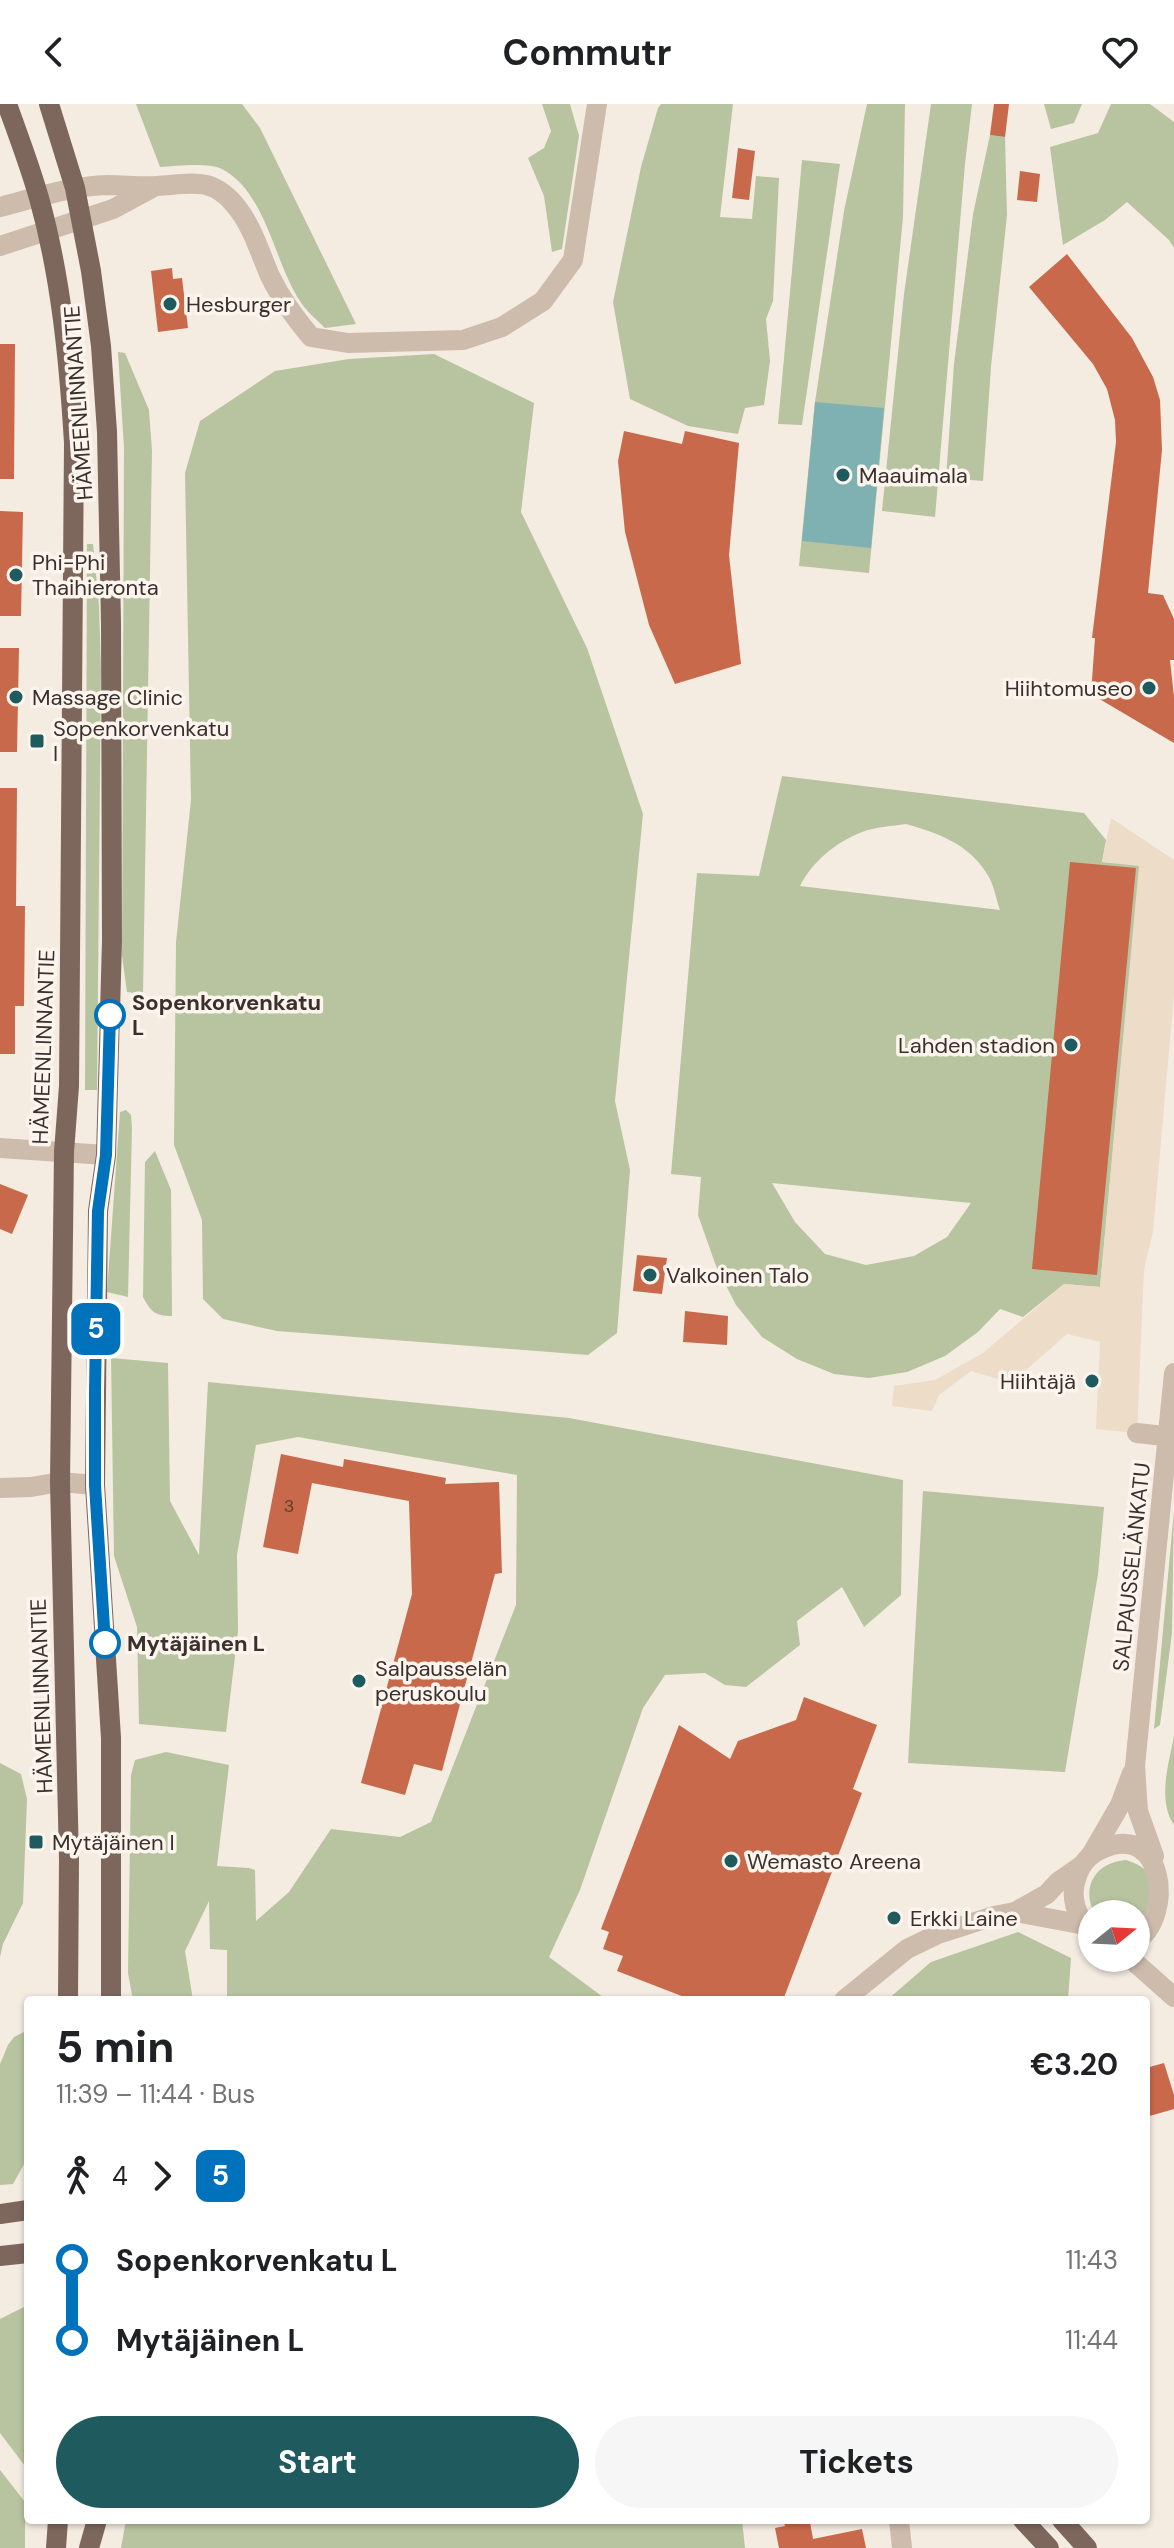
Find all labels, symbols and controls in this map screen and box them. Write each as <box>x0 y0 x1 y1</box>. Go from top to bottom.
text: Commutr <box>503 29 671 76</box>
icon: back <box>32 30 76 74</box>
icon: heart <box>1098 30 1142 74</box>
place label: Hesburger <box>186 290 291 319</box>
marker: Hesburger <box>161 295 179 313</box>
street label: HÄMEENLINNANTIE <box>57 305 100 501</box>
place label: Maauimala <box>859 461 968 490</box>
marker: Maauimala <box>834 466 852 484</box>
place label: Phi-Phi Thaihieronta <box>32 548 159 602</box>
marker: Phi-Phi Thaihieronta <box>7 566 25 584</box>
place label: Hiihtomuseo <box>1005 674 1133 703</box>
marker: Hiihtomuseo <box>1140 679 1158 697</box>
place label: Massage Clinic <box>32 683 183 712</box>
marker: Massage Clinic <box>7 688 25 706</box>
place label: Sopenkorvenkatu I <box>53 714 229 768</box>
marker: Sopenkorvenkatu I <box>28 732 46 750</box>
street label: HÄMEENLINNANTIE <box>26 949 61 1145</box>
place label: Sopenkorvenkatu L <box>132 988 321 1042</box>
marker: Sopenkorvenkatu L <box>95 1000 125 1030</box>
place label: Lahden stadion <box>898 1031 1055 1060</box>
marker: Lahden stadion <box>1062 1036 1080 1054</box>
place label: Valkoinen Talo <box>666 1261 809 1290</box>
marker: Valkoinen Talo <box>641 1266 659 1284</box>
line badge: 5 <box>70 1303 122 1355</box>
text: 5 <box>87 1310 105 1347</box>
place label: Hiihtäjä <box>1000 1367 1076 1396</box>
marker: Hiihtäjä <box>1083 1372 1101 1390</box>
street label: SALPAUSSELÄNKATU <box>1106 1461 1157 1673</box>
house number: 3 <box>284 1494 294 1518</box>
street label: HÄMEENLINNANTIE <box>24 1598 59 1794</box>
marker: Mytäjäinen L <box>90 1628 120 1658</box>
place label: Mytäjäinen L <box>127 1629 265 1658</box>
place label: Salpausselän peruskoulu <box>375 1654 507 1708</box>
marker: Salpausselän peruskoulu <box>350 1672 368 1690</box>
place label: Mytäjäinen I <box>52 1828 175 1857</box>
marker: Mytäjäinen I <box>27 1833 45 1851</box>
place label: Wemasto Areena <box>747 1847 921 1876</box>
marker: Wemasto Areena <box>722 1852 740 1870</box>
north arrow <box>1078 1900 1150 1972</box>
map controls <box>1078 1900 1150 1972</box>
place label: Erkki Laine <box>910 1904 1018 1933</box>
marker: Erkki Laine <box>885 1909 903 1927</box>
text: 5 min <box>56 2018 174 2076</box>
text: €3.20 <box>1030 2045 1118 2084</box>
text: 11:39 – 11:44 · Bus <box>56 2077 255 2111</box>
icon: walk <box>56 2154 100 2198</box>
icon: forward <box>140 2154 184 2198</box>
text: 5 <box>212 2157 229 2194</box>
text: 4 <box>112 2159 128 2193</box>
text: Sopenkorvenkatu L <box>116 2241 398 2280</box>
text: 11:43 <box>1065 2243 1118 2277</box>
text: Mytäjäinen L <box>116 2321 304 2360</box>
text: 11:44 <box>1065 2323 1118 2357</box>
button: Start <box>56 2416 579 2508</box>
button: Tickets <box>595 2416 1118 2508</box>

